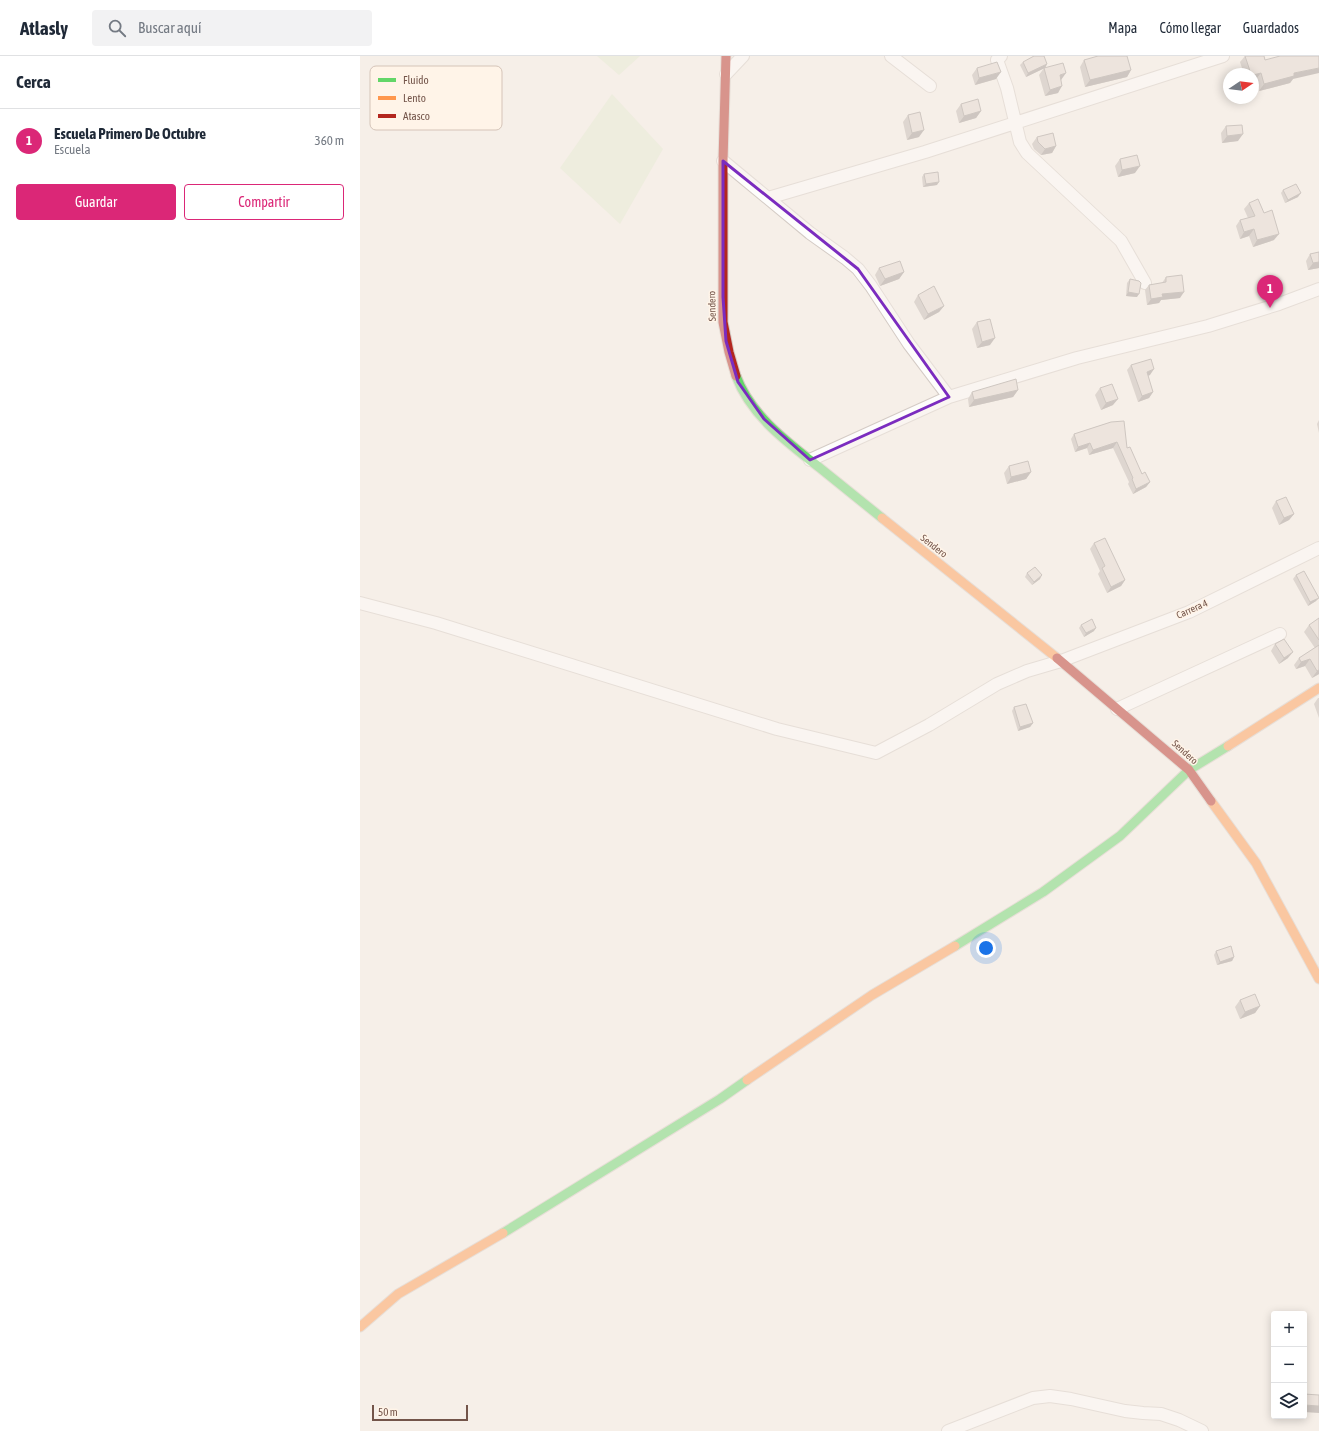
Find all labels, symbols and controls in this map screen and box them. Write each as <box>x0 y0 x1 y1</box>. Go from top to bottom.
search box <box>92 10 372 46</box>
text: Atlasly <box>20 17 68 39</box>
icon: search <box>106 17 128 39</box>
text: Buscar aquí <box>138 19 201 36</box>
text: Mapa <box>1108 20 1137 36</box>
text: Cómo llegar <box>1159 20 1221 36</box>
text: Guardados <box>1243 20 1299 36</box>
legend <box>370 66 502 130</box>
north arrow <box>1223 68 1259 104</box>
text: Cerca <box>16 72 51 92</box>
text: Fluido <box>403 74 429 86</box>
text: Lento <box>403 92 426 104</box>
text: Atasco <box>403 110 430 122</box>
text: Escuela Primero De Octubre <box>54 125 206 142</box>
text: 1 <box>26 133 32 148</box>
text: 360 m <box>315 133 344 148</box>
text: Escuela <box>54 142 91 157</box>
button: Guardar <box>16 184 176 220</box>
button: Compartir <box>184 184 344 220</box>
pin: 1 <box>1257 275 1283 308</box>
street label: Sendero <box>706 290 718 321</box>
street label: Sendero <box>919 532 950 560</box>
street label: Carrera 4 <box>1175 597 1210 621</box>
street label: Sendero <box>1170 738 1200 766</box>
your location <box>976 938 996 958</box>
map controls <box>1271 1311 1307 1419</box>
button: + <box>1271 1311 1307 1347</box>
button: − <box>1271 1347 1307 1383</box>
button: layers <box>1271 1383 1307 1419</box>
scale bar <box>372 1403 468 1422</box>
text: 50 m <box>378 1406 398 1418</box>

